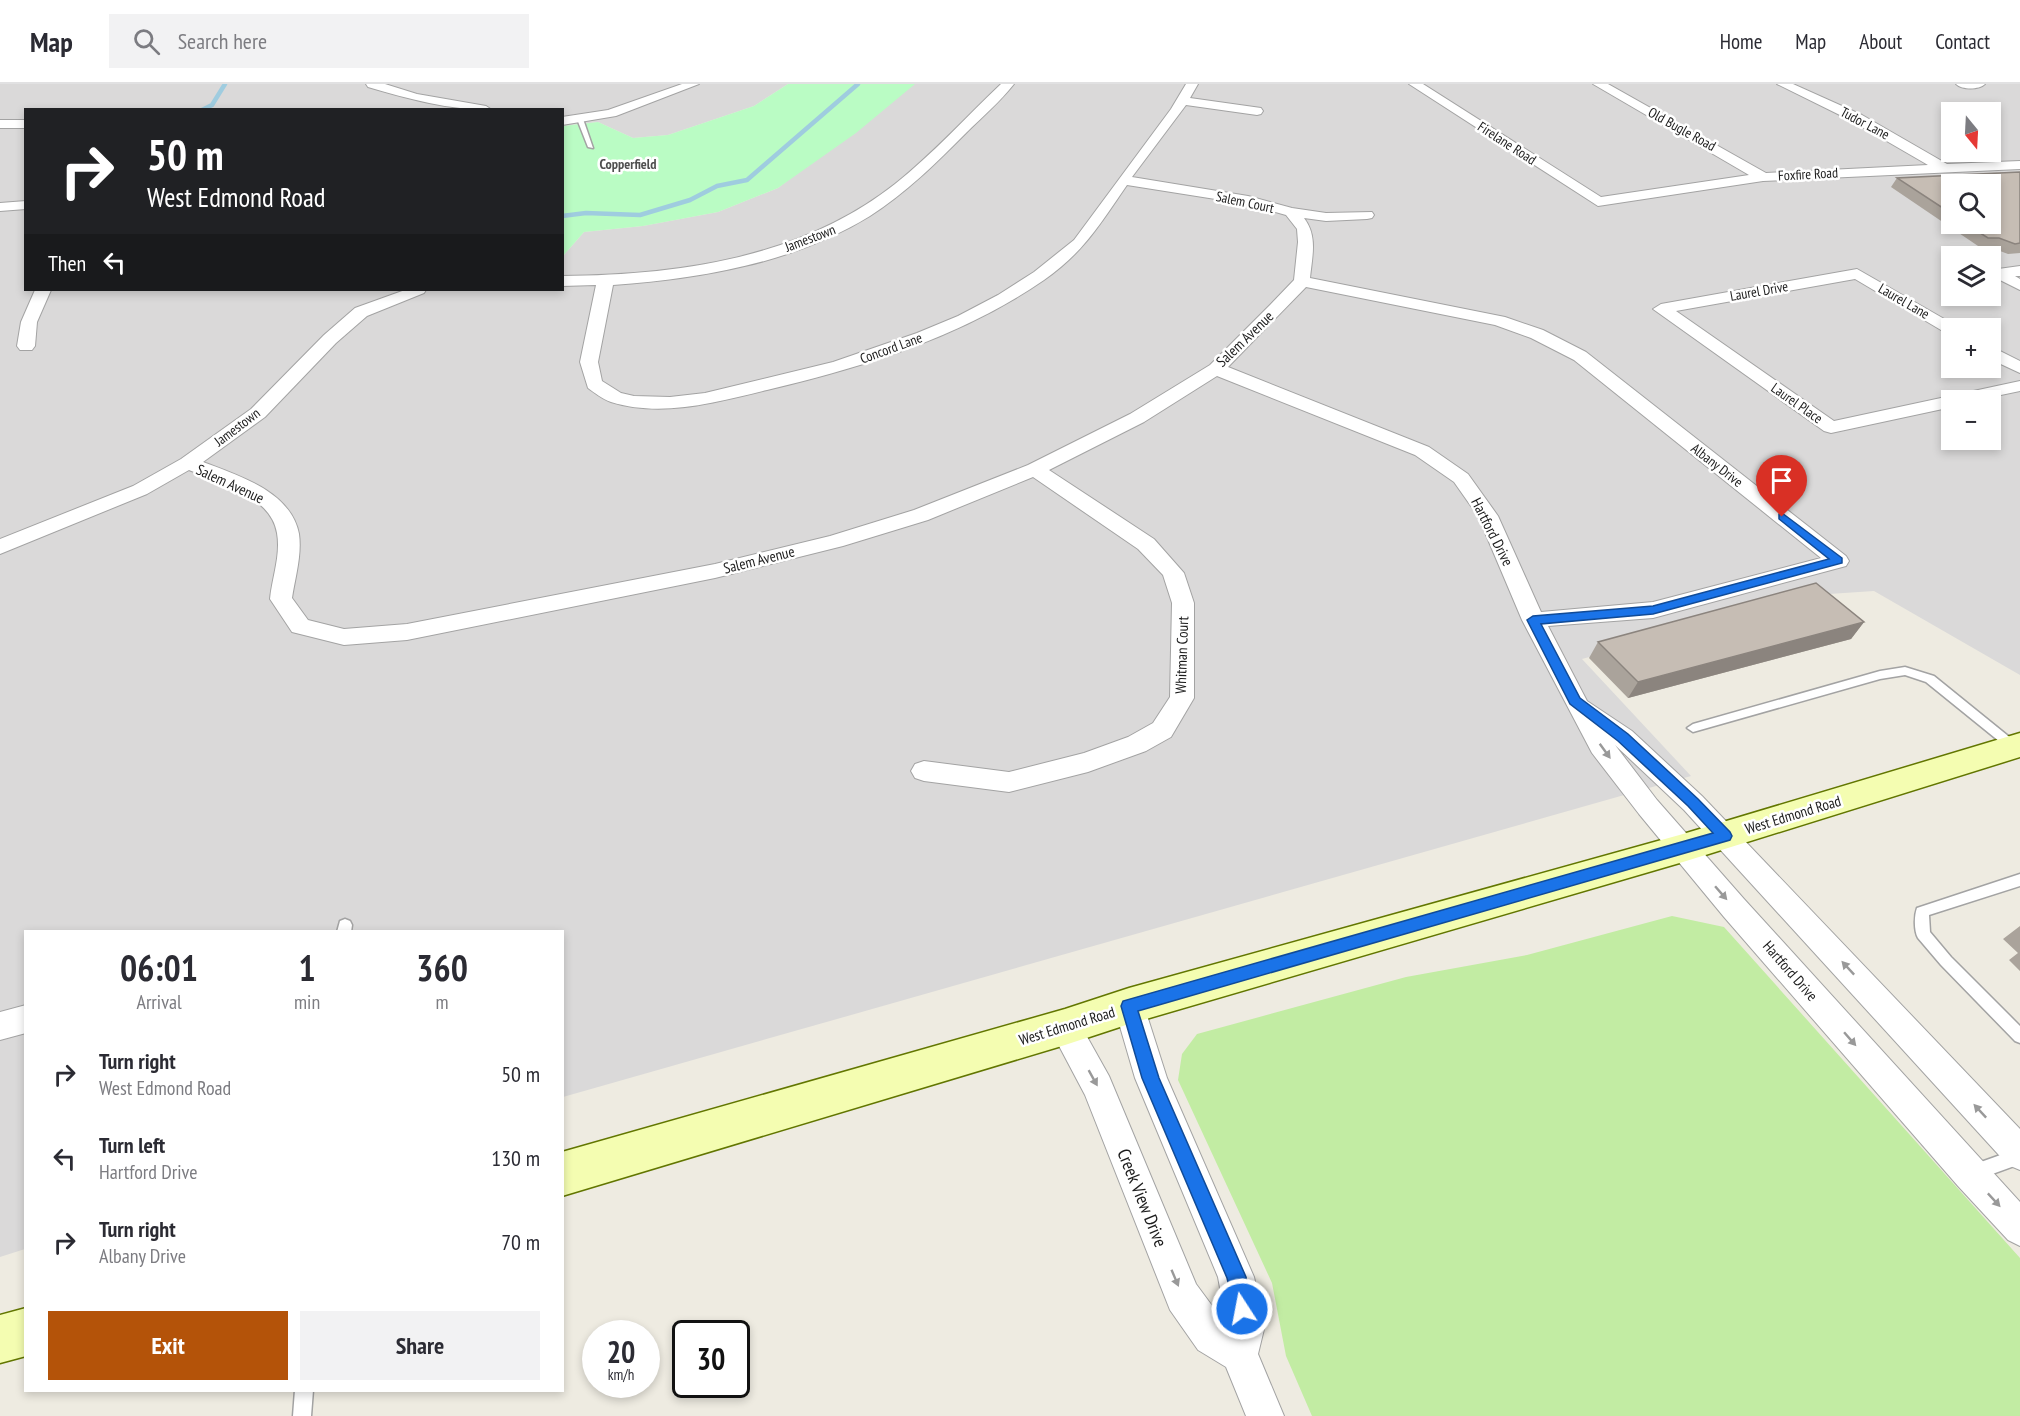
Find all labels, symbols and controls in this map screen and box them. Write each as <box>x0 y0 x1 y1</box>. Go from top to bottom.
search box <box>109 14 529 68</box>
text: Map <box>30 23 73 60</box>
icon: search <box>130 25 163 58</box>
text: Search here <box>178 27 267 55</box>
text: Home <box>1720 28 1762 55</box>
text: Map <box>1795 28 1826 55</box>
text: About <box>1859 28 1902 55</box>
text: Contact <box>1935 28 1990 55</box>
north arrow <box>1941 102 2001 162</box>
map controls <box>1941 102 2001 450</box>
street label: Old Bugle Road <box>1645 103 1719 155</box>
street label: Tudor Lane <box>1837 103 1893 144</box>
street label: Firelane Road <box>1474 117 1540 169</box>
text: 50 m <box>147 127 224 182</box>
icon: right <box>48 132 126 210</box>
district label: Copperfield <box>600 155 656 173</box>
street label: Foxfire Road <box>1778 163 1838 185</box>
button: search <box>1941 174 2001 234</box>
text: West Edmond Road <box>147 180 325 214</box>
street label: Salem Court <box>1214 187 1276 217</box>
street label: Jamestown <box>781 220 838 256</box>
icon: left <box>98 246 131 279</box>
button: layers <box>1941 246 2001 306</box>
text: Then <box>48 249 86 277</box>
street label: Laurel Drive <box>1729 277 1790 305</box>
street label: Laurel Lane <box>1875 279 1933 323</box>
street label: Salem Avenue <box>1212 307 1277 371</box>
button: + <box>1941 318 2001 378</box>
street label: Concord Lane <box>857 328 925 368</box>
street label: Laurel Place <box>1768 379 1826 427</box>
button: − <box>1941 390 2001 450</box>
street label: Jamestown <box>210 404 263 451</box>
street label: Albany Drive <box>1687 439 1747 491</box>
pin <box>1756 455 1807 517</box>
street label: Salem Avenue <box>193 460 267 507</box>
icon: arrive <box>1765 464 1798 497</box>
street label: Hartford Drive <box>1467 495 1518 569</box>
street label: Salem Avenue <box>721 542 796 578</box>
street label: Whitman Court <box>1171 616 1192 694</box>
one-way arrow <box>1599 743 1611 759</box>
street label: West Edmond Road <box>1743 791 1843 838</box>
one-way arrow <box>1714 885 1727 900</box>
street label: Hartford Drive <box>1759 937 1822 1005</box>
text: 06:01 <box>120 944 198 991</box>
text: 1 <box>298 944 316 991</box>
text: 360 <box>416 944 468 991</box>
one-way arrow <box>1841 961 1855 975</box>
text: Arrival <box>136 989 182 1015</box>
text: min <box>294 989 320 1015</box>
text: m <box>436 989 449 1015</box>
street label: West Edmond Road <box>1017 1002 1117 1049</box>
one-way arrow <box>1843 1031 1856 1046</box>
text: Turn right <box>99 1047 176 1075</box>
icon: right <box>48 1058 81 1091</box>
text: 50 m <box>501 1060 540 1088</box>
one-way arrow <box>1088 1070 1098 1087</box>
text: West Edmond Road <box>99 1075 231 1101</box>
one-way arrow <box>1973 1103 1987 1118</box>
text: Turn left <box>99 1131 165 1159</box>
icon: left <box>48 1142 81 1175</box>
text: 130 m <box>491 1144 540 1172</box>
street label: Creek View Drive <box>1112 1145 1173 1250</box>
text: Hartford Drive <box>99 1159 198 1185</box>
one-way arrow <box>1987 1193 2001 1208</box>
text: Turn right <box>99 1215 176 1243</box>
icon: right <box>48 1226 81 1259</box>
text: 70 m <box>501 1228 540 1256</box>
text: Albany Drive <box>99 1243 186 1269</box>
one-way arrow <box>1170 1270 1180 1288</box>
position arrow <box>1210 1277 1274 1341</box>
button: Exit <box>48 1311 288 1380</box>
button: Share <box>300 1311 540 1380</box>
speed limit sign: 30 <box>672 1320 750 1398</box>
text: 20 <box>607 1332 635 1371</box>
text: km/h <box>608 1365 634 1384</box>

